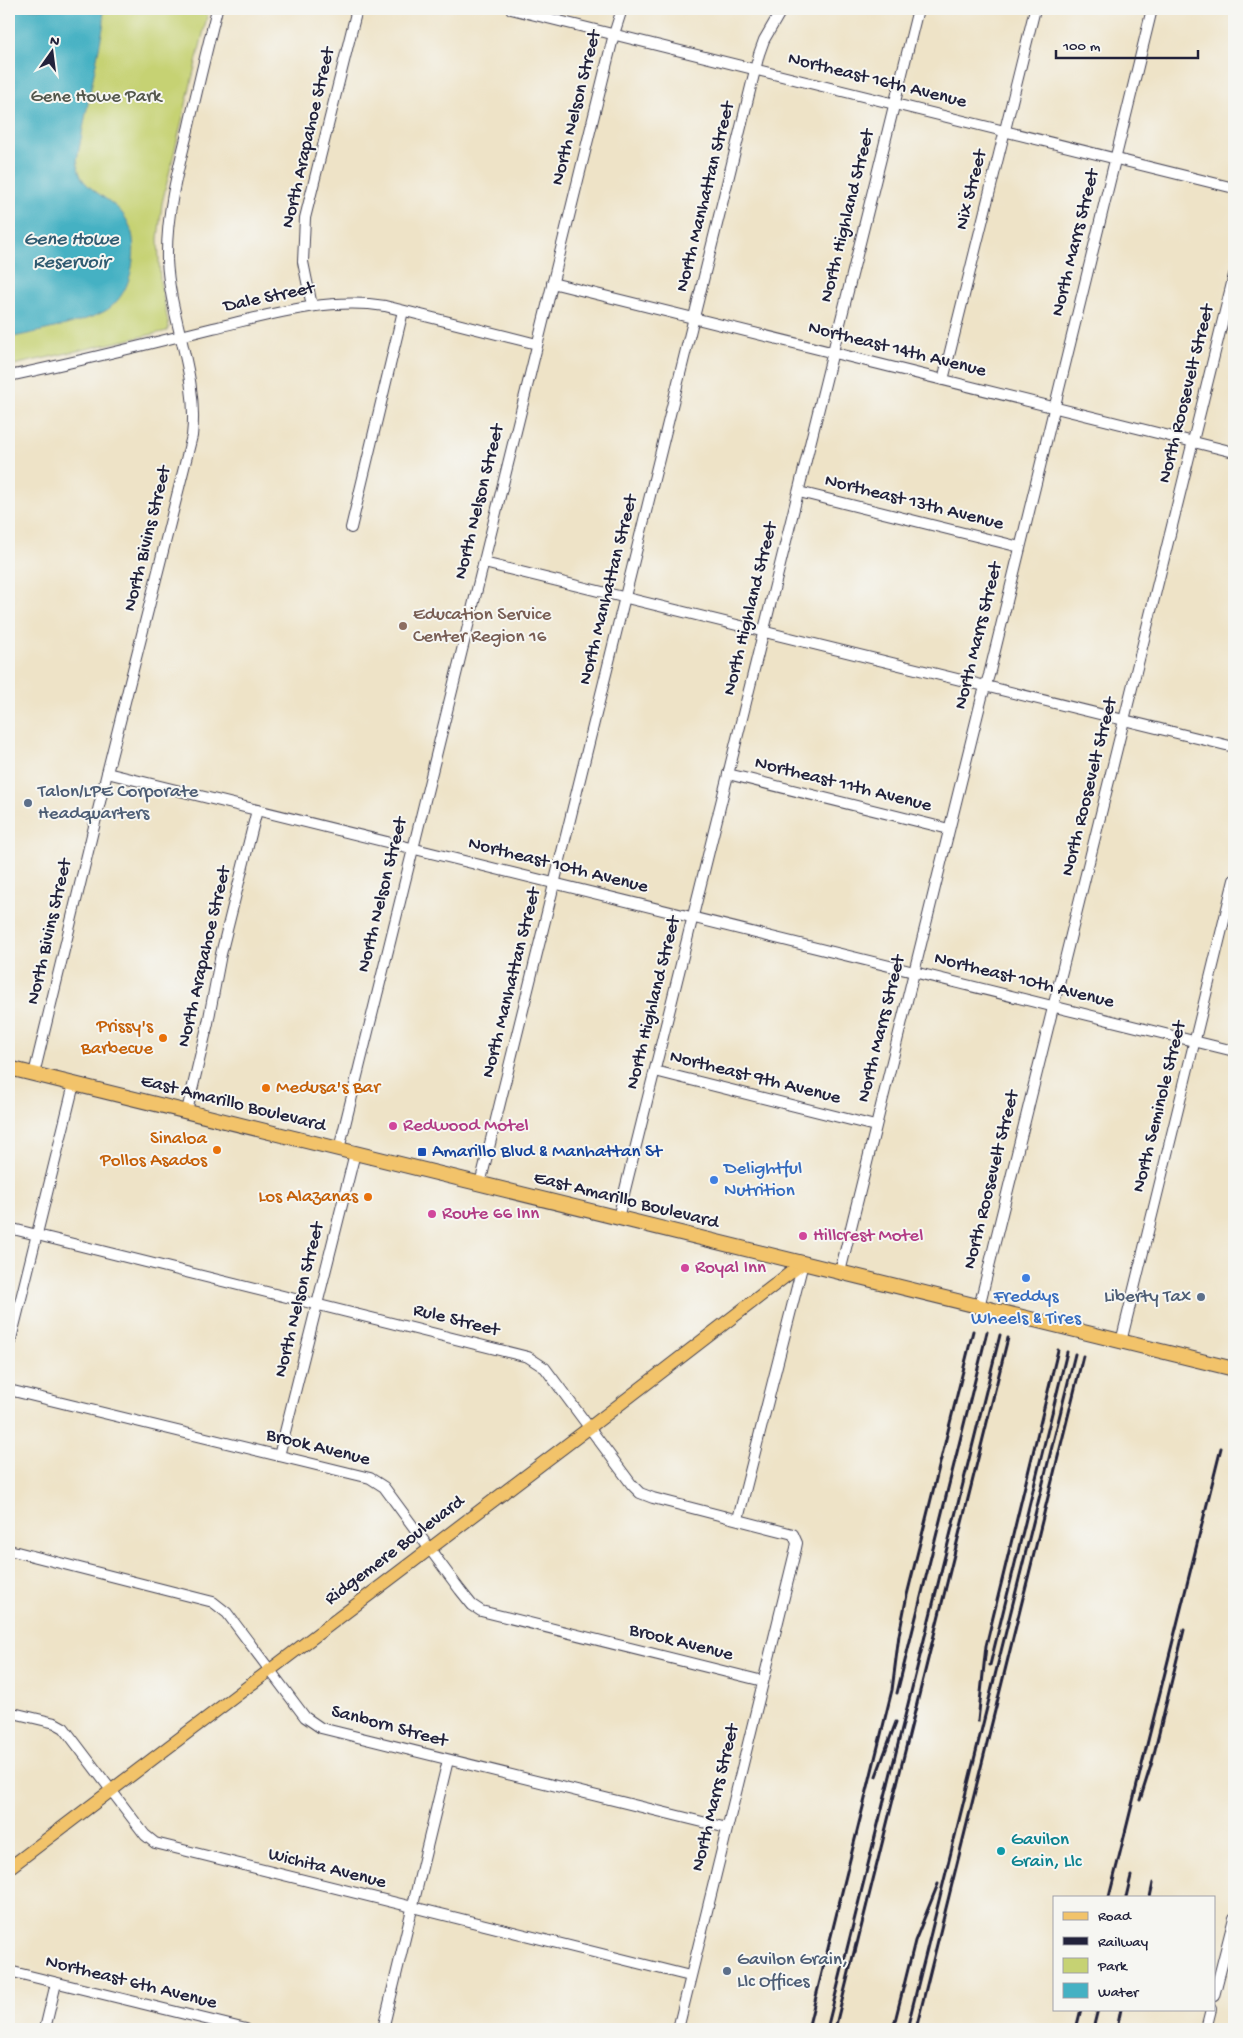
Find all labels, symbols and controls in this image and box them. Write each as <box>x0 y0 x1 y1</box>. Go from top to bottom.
street label: North Nelson Street <box>547 26 608 188</box>
north arrow <box>28 28 78 78</box>
scale bar <box>1056 28 1198 60</box>
text: N <box>48 32 61 51</box>
text: 100 m <box>1062 38 1101 56</box>
street label: North Arapahoe Street <box>277 43 342 231</box>
street label: Northeast 16th Avenue <box>785 48 969 114</box>
park label: Gene Howe Park <box>30 86 163 109</box>
street label: North Manhattan Street <box>671 97 741 294</box>
street label: North Highland Street <box>815 125 881 305</box>
street label: Nix Street <box>951 145 994 232</box>
street label: North Marrs Street <box>1047 165 1106 319</box>
water label: Gene Howe Reservoir <box>23 229 119 275</box>
street label: Dale Street <box>220 277 319 319</box>
street label: North Roosevelt Street <box>1154 300 1221 486</box>
street label: Northeast 14th Avenue <box>806 317 989 383</box>
street label: North Nelson Street <box>450 420 511 582</box>
street label: North Bivins Street <box>119 462 178 614</box>
street label: Northeast 13th Avenue <box>822 470 1006 536</box>
street label: North Manhattan Street <box>574 490 644 687</box>
street label: North Highland Street <box>718 518 784 698</box>
street label: North Marrs Street <box>950 558 1009 712</box>
place label: Education Service Center Region 16 <box>413 604 551 649</box>
marker: Education Service Center Region 16 <box>397 620 409 632</box>
street label: North Roosevelt Street <box>1057 693 1124 879</box>
street label: Northeast 11th Avenue <box>752 752 934 818</box>
place label: Talon/LPE Corporate Headquarters <box>37 781 198 826</box>
marker: Talon/LPE Corporate Headquarters <box>22 797 34 809</box>
street label: North Nelson Street <box>353 813 414 975</box>
street label: Northeast 10th Avenue <box>466 833 651 900</box>
street label: North Bivins Street <box>22 855 78 1007</box>
street label: North Arapahoe Street <box>173 862 238 1050</box>
street label: North Manhattan Street <box>477 883 547 1080</box>
street label: North Highland Street <box>621 912 687 1092</box>
street label: Northeast 10th Avenue <box>932 948 1117 1015</box>
street label: North Marrs Street <box>853 951 912 1105</box>
place label: Prissy's Barbecue <box>80 1016 154 1061</box>
street label: North Seminole Street <box>1128 1017 1193 1195</box>
marker: Prissy's Barbecue <box>157 1032 169 1044</box>
street label: Northeast 9th Avenue <box>667 1046 843 1110</box>
street label: East Amarillo Boulevard <box>138 1070 330 1139</box>
place label: Medusa's Bar <box>276 1077 382 1100</box>
marker: Medusa's Bar <box>260 1082 272 1094</box>
street label: North Roosevelt Street <box>959 1086 1026 1272</box>
place label: Redwood Motel <box>403 1115 529 1138</box>
marker: Redwood Motel <box>387 1120 399 1132</box>
place label: Sinaloa Pollos Asados <box>99 1128 208 1173</box>
place label: Amarillo Blvd & Manhattan St <box>432 1141 664 1164</box>
marker: Sinaloa Pollos Asados <box>211 1144 223 1156</box>
marker: Amarillo Blvd & Manhattan St <box>416 1146 428 1158</box>
place label: Delightful Nutrition <box>722 1158 802 1203</box>
street label: East Amarillo Boulevard <box>531 1167 723 1236</box>
marker: Delightful Nutrition <box>708 1174 720 1186</box>
place label: Los Alazanas <box>258 1186 359 1209</box>
marker: Los Alazanas <box>362 1191 374 1203</box>
place label: Route 66 Inn <box>442 1203 539 1226</box>
marker: Route 66 Inn <box>426 1208 438 1220</box>
street label: North Nelson Street <box>270 1218 331 1380</box>
place label: Hillcrest Motel <box>813 1225 923 1248</box>
marker: Hillcrest Motel <box>797 1230 809 1242</box>
place label: Royal Inn <box>695 1257 766 1280</box>
marker: Royal Inn <box>679 1262 691 1274</box>
marker: Freddys Wheels & Tires <box>1020 1272 1032 1284</box>
place label: Freddys Wheels & Tires <box>971 1286 1082 1331</box>
place label: Liberty Tax <box>1104 1286 1191 1309</box>
marker: Liberty Tax <box>1195 1291 1207 1303</box>
street label: Rule Street <box>411 1299 504 1343</box>
street label: Brook Avenue <box>263 1424 373 1472</box>
street label: Ridgemere Boulevard <box>320 1490 471 1611</box>
street label: Brook Avenue <box>626 1619 736 1667</box>
street label: Sanborn Street <box>328 1700 452 1754</box>
street label: North Marrs Street <box>687 1720 746 1874</box>
place label: Gavilon Grain, Llc <box>1011 1829 1082 1874</box>
street label: Wichita Avenue <box>266 1843 389 1895</box>
marker: Gavilon Grain, Llc <box>995 1845 1007 1857</box>
legend <box>1053 1896 1216 2010</box>
text: Road <box>1098 1908 1132 1926</box>
text: Railway <box>1098 1934 1149 1952</box>
place label: Gavilon Grain, Llc Offices <box>737 1949 848 1994</box>
street label: Northeast 6th Avenue <box>43 1951 219 2015</box>
text: Park <box>1097 1958 1128 1976</box>
marker: Gavilon Grain, Llc Offices <box>721 1965 733 1977</box>
text: Water <box>1098 1984 1140 2002</box>

